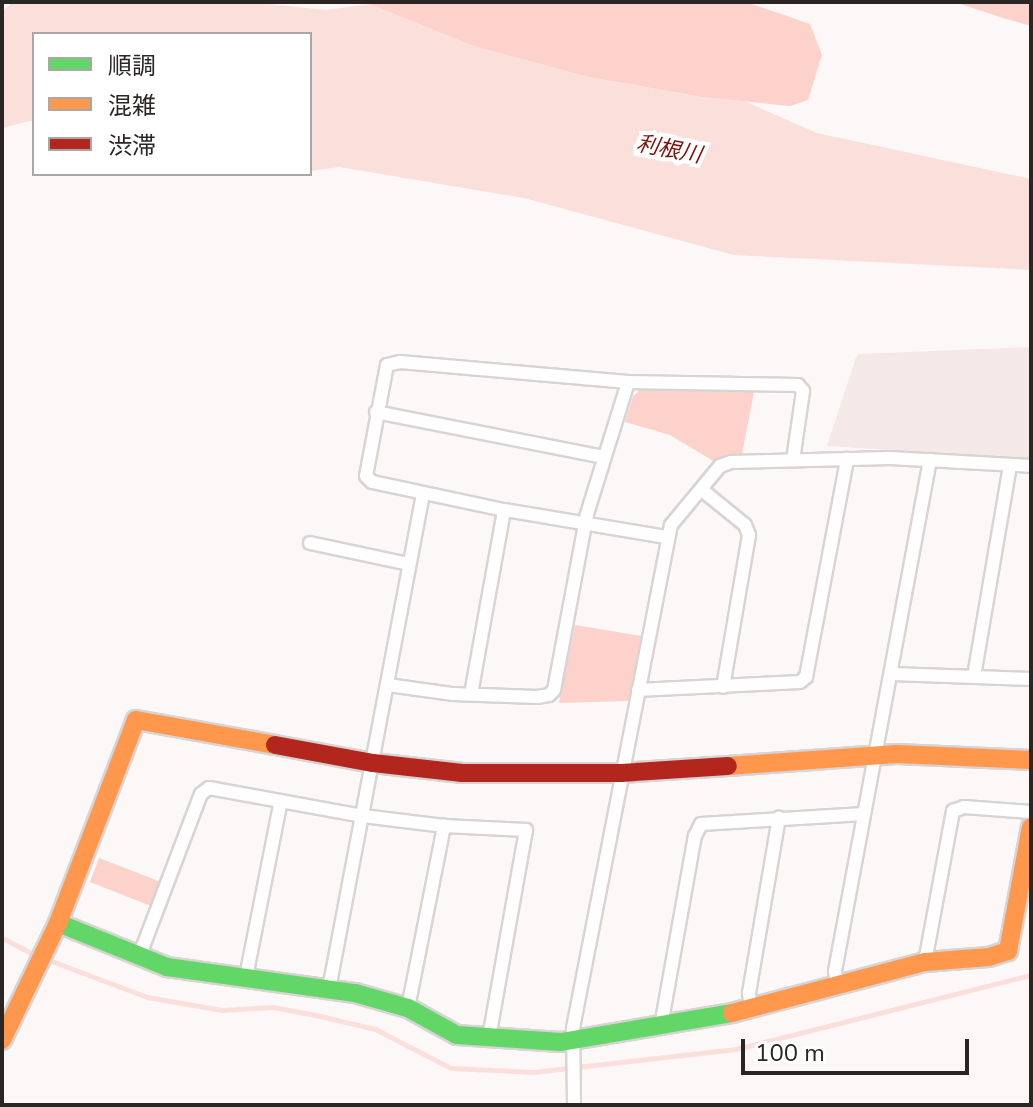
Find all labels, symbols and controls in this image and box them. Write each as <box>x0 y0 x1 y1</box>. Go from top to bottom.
legend <box>32 32 312 176</box>
text: 順調 <box>108 50 156 82</box>
text: 混雑 <box>108 90 156 122</box>
text: 渋滞 <box>108 130 156 162</box>
water label: 利根川 <box>634 131 704 169</box>
scale bar <box>745 1023 973 1073</box>
text: 100 m <box>755 1037 825 1069</box>

